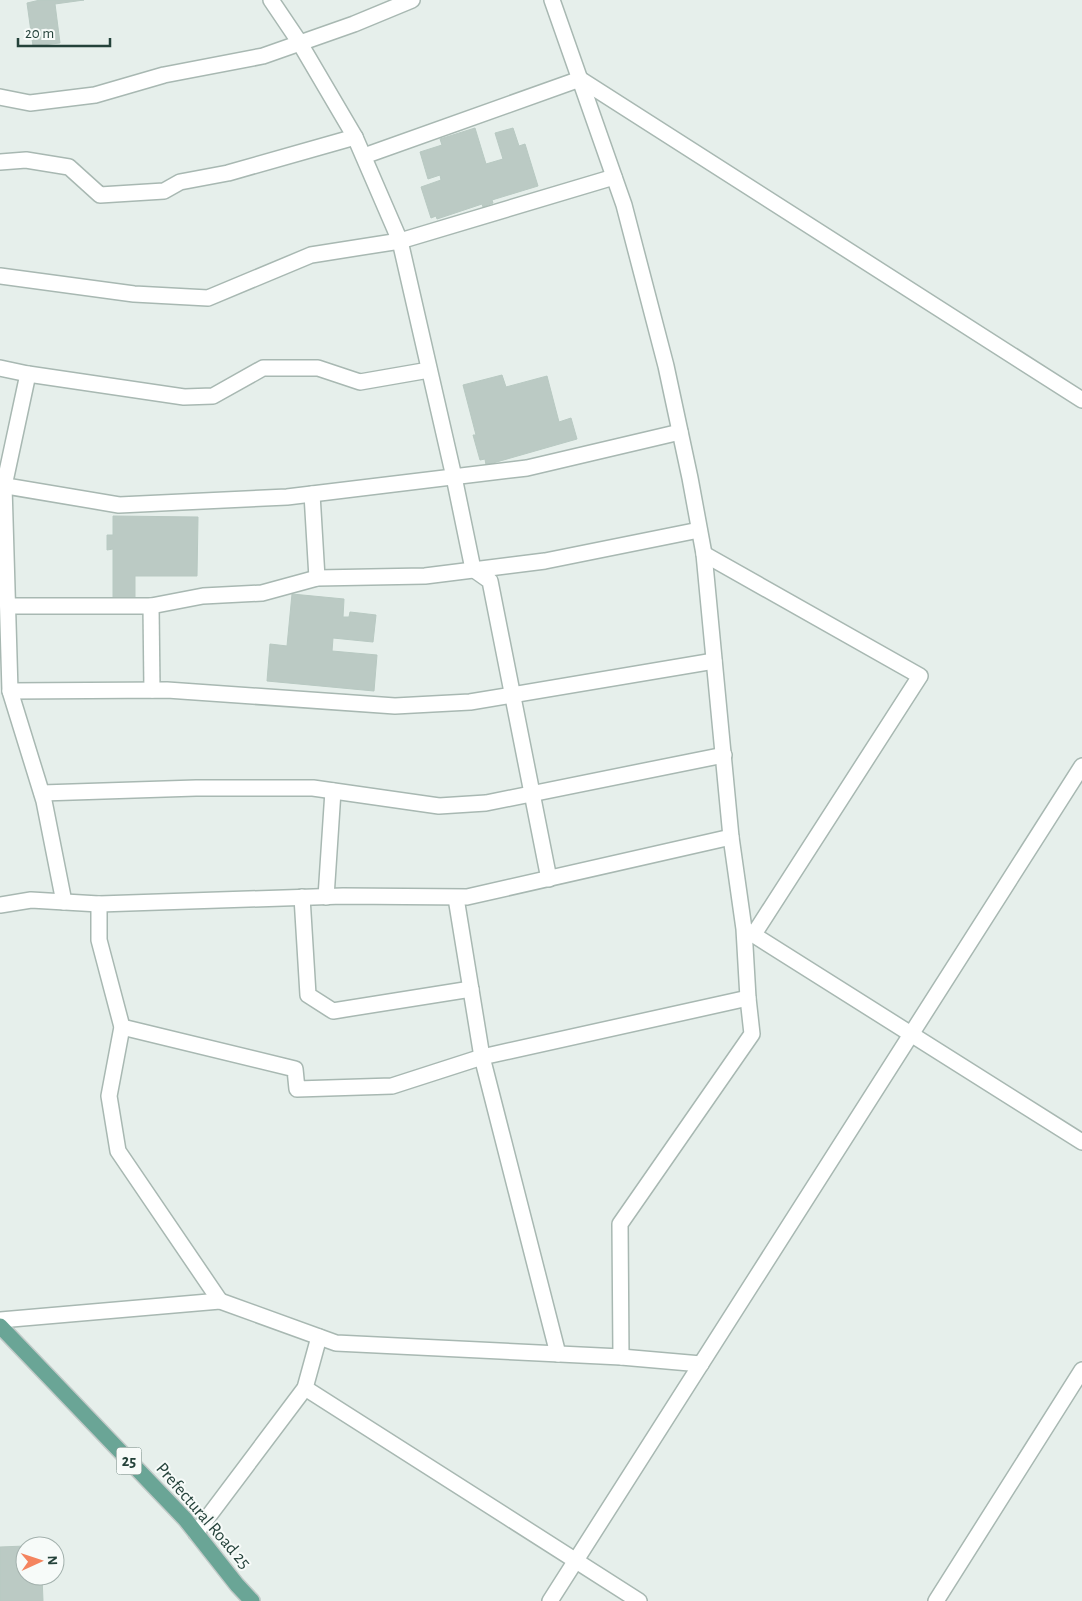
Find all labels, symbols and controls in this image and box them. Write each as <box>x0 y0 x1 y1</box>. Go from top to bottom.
scale bar <box>18 15 110 47</box>
text: 20 m <box>25 26 54 41</box>
road number: 25 <box>116 1448 142 1474</box>
street label: Prefectural Road 25 <box>152 1459 254 1573</box>
north arrow <box>15 1536 65 1586</box>
text: N <box>45 1555 59 1566</box>

